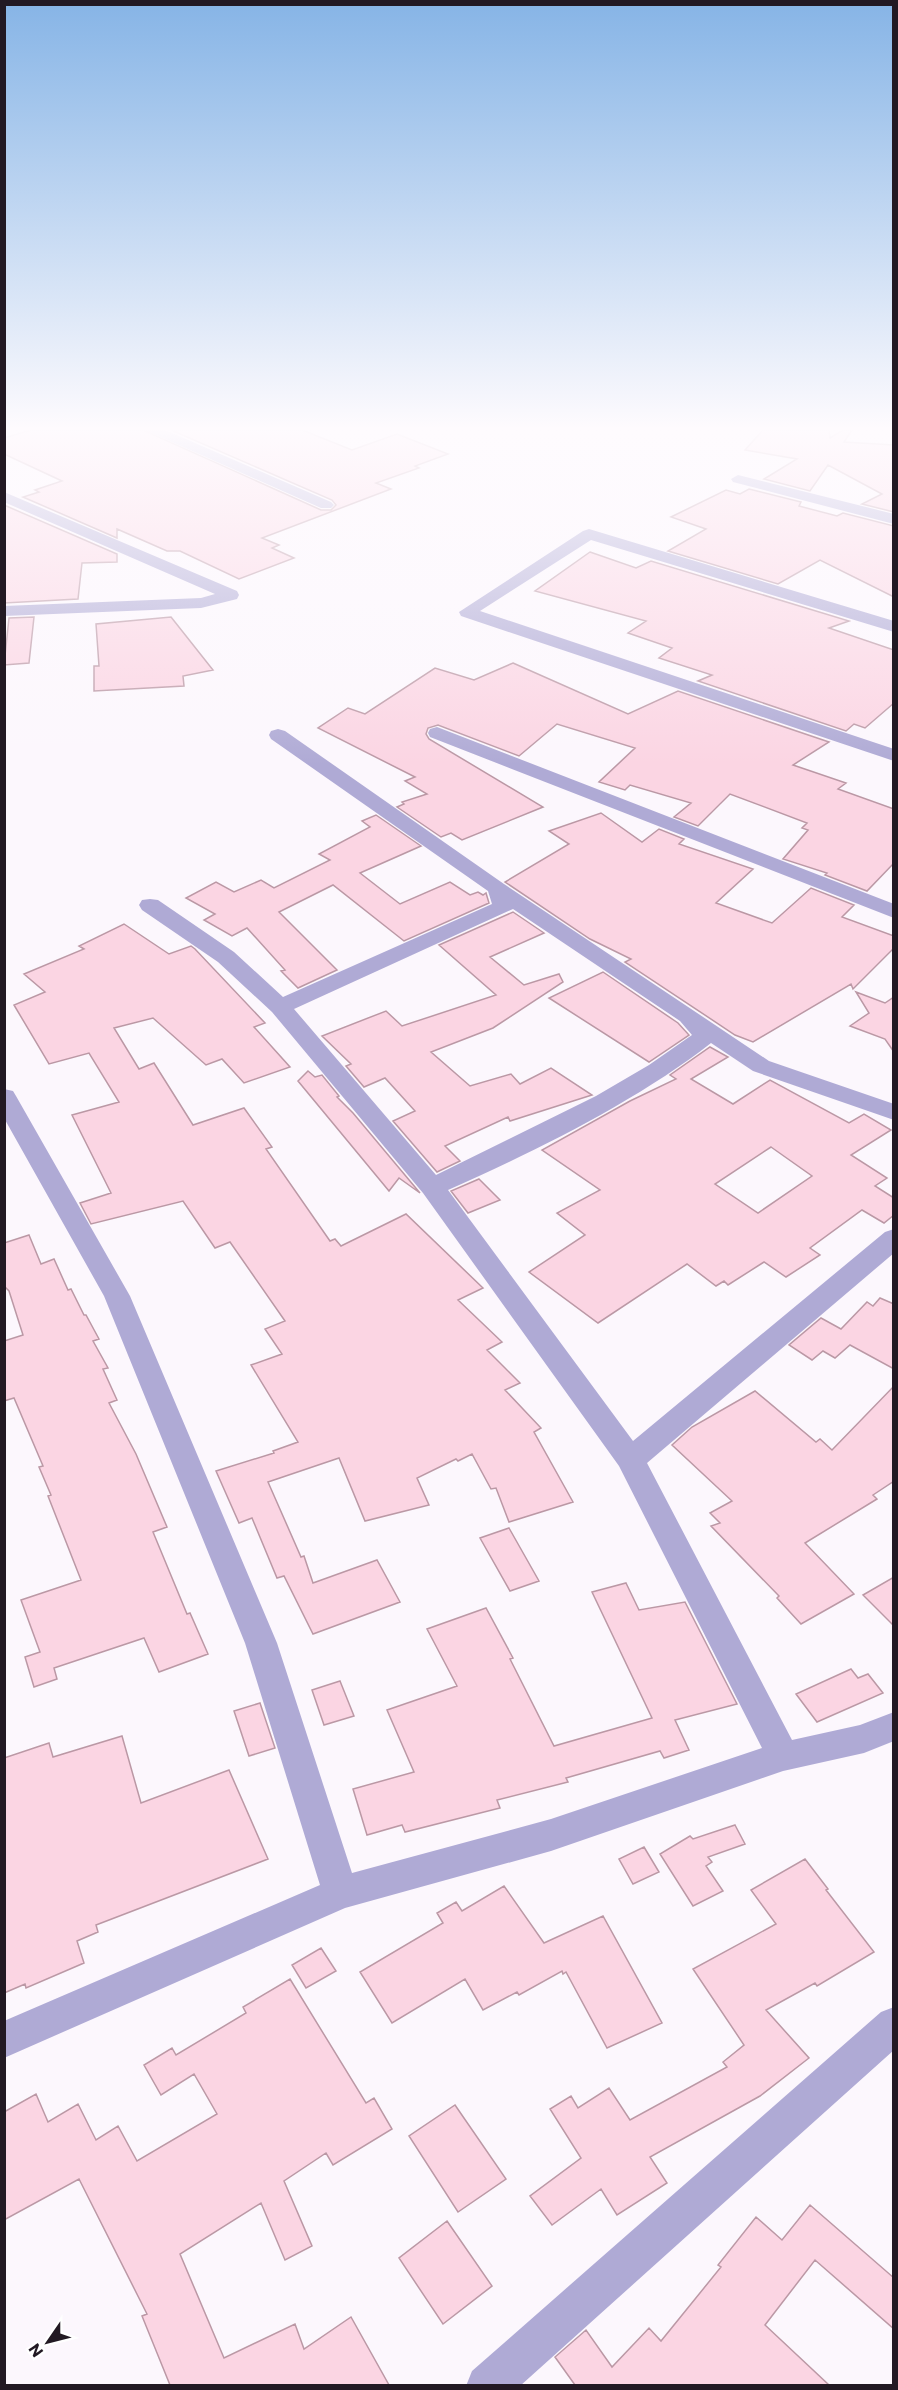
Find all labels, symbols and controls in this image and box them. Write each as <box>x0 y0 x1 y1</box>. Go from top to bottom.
north arrow <box>18 2312 78 2372</box>
text: N <box>24 2341 47 2361</box>

